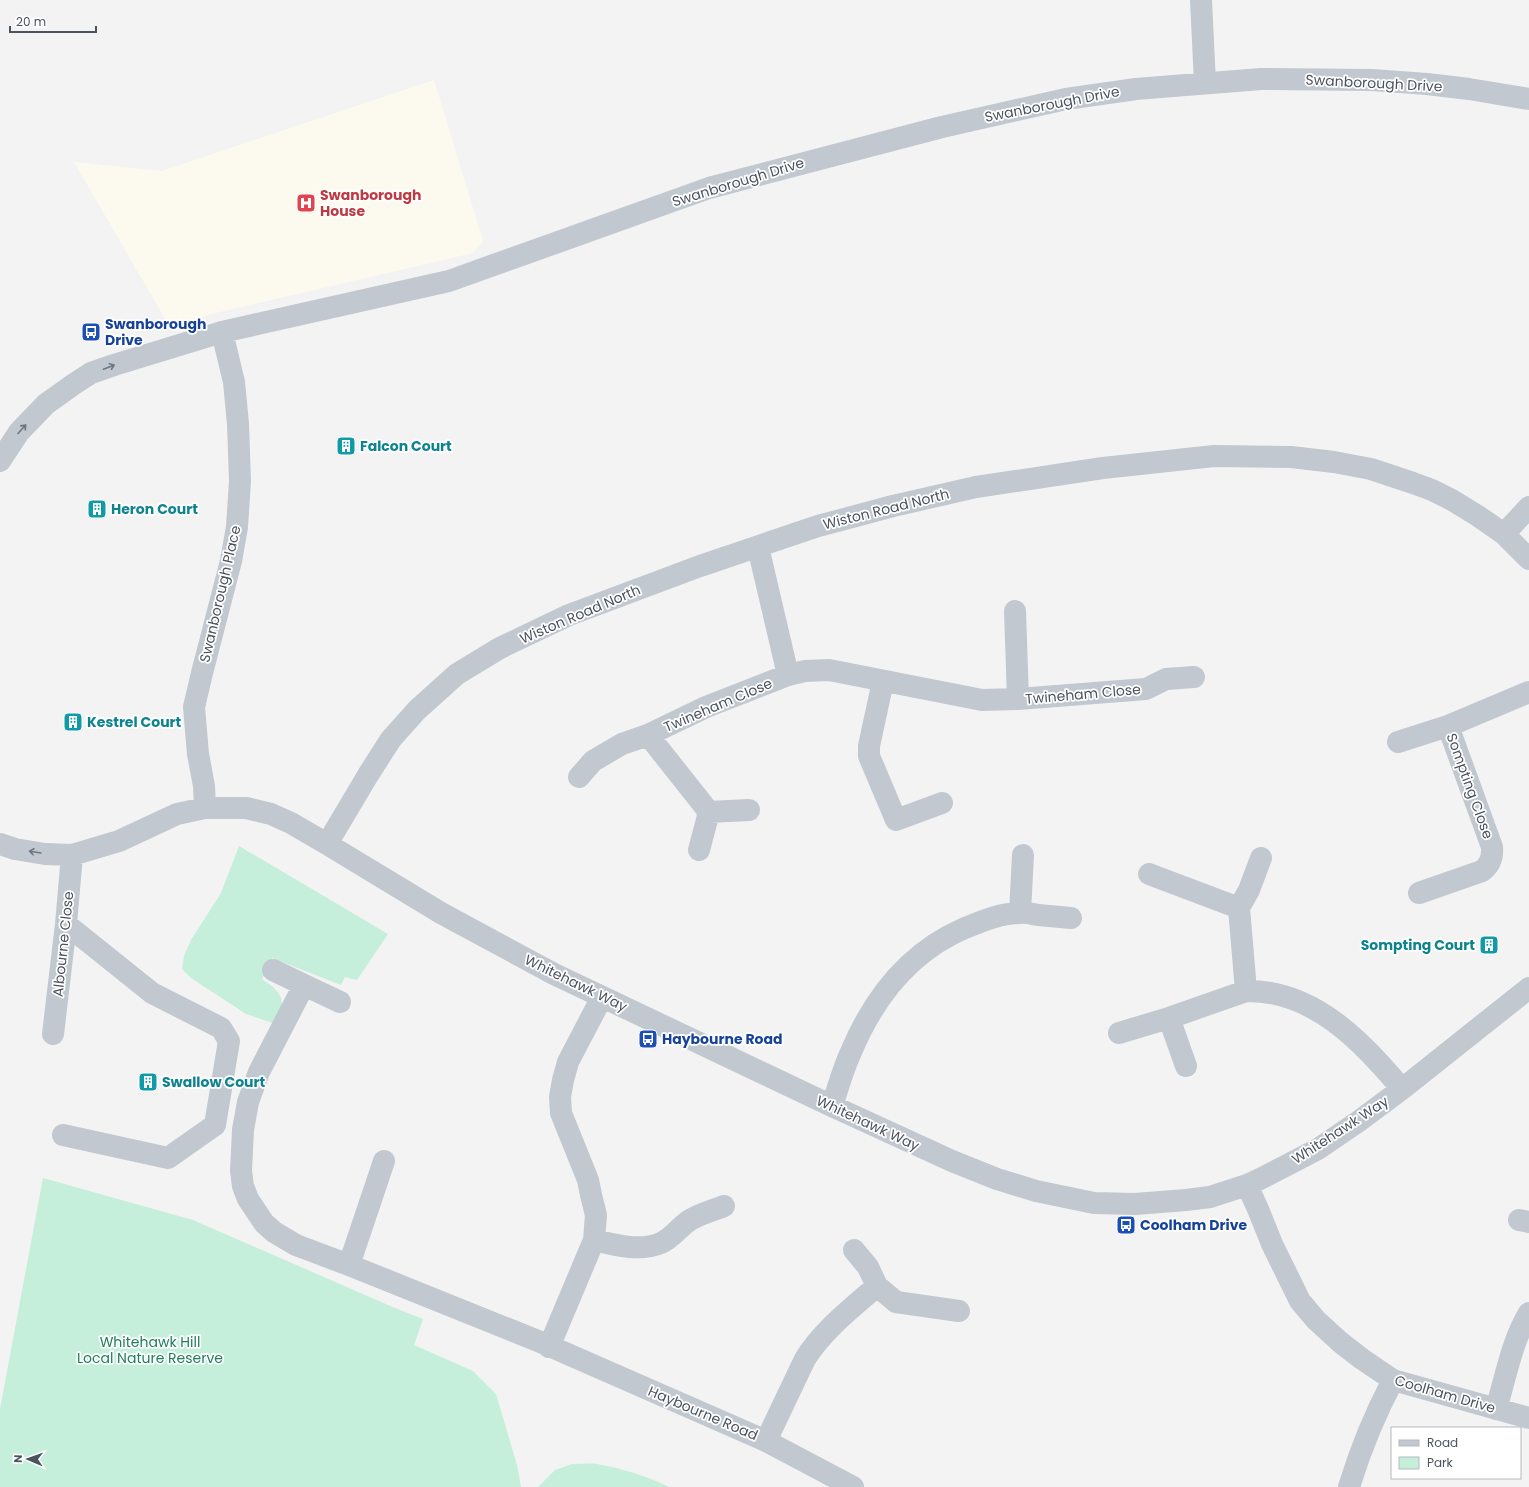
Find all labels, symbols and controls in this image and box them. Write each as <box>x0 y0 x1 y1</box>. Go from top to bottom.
scale bar <box>10 8 96 34</box>
text: 20 m <box>16 13 46 30</box>
street label: Swanborough Drive <box>1305 69 1443 97</box>
street label: Swanborough Drive <box>983 81 1121 127</box>
street label: Swanborough Drive <box>670 152 807 212</box>
place label: Swanborough House <box>320 185 421 221</box>
hospital icon: Swanborough House <box>295 192 317 214</box>
place label: Swanborough Drive <box>105 314 206 350</box>
bus stop icon: Swanborough Drive <box>80 321 102 343</box>
one-way arrow <box>102 362 114 370</box>
one-way arrow <box>17 424 27 434</box>
building icon: Falcon Court <box>335 435 357 457</box>
place label: Falcon Court <box>360 436 452 456</box>
street label: Wiston Road North <box>821 484 951 534</box>
building icon: Heron Court <box>86 498 108 520</box>
place label: Heron Court <box>111 499 198 519</box>
street label: Swanborough Place <box>195 523 246 664</box>
street label: Wiston Road North <box>517 580 643 648</box>
street label: Twineham Close <box>661 673 776 737</box>
street label: Twineham Close <box>1024 679 1142 709</box>
building icon: Kestrel Court <box>62 711 84 733</box>
place label: Kestrel Court <box>87 712 182 732</box>
street label: Sompting Close <box>1442 730 1498 842</box>
one-way arrow <box>29 848 42 856</box>
street label: Albourne Close <box>48 890 79 998</box>
building icon: Sompting Court <box>1478 934 1500 956</box>
place label: Sompting Court <box>1361 935 1475 955</box>
street label: Whitehawk Way <box>521 950 631 1017</box>
bus stop icon: Haybourne Road <box>637 1028 659 1050</box>
place label: Haybourne Road <box>662 1029 783 1049</box>
building icon: Swallow Court <box>137 1071 159 1093</box>
place label: Swallow Court <box>162 1072 266 1092</box>
street label: Whitehawk Way <box>813 1090 923 1156</box>
street label: Whitehawk Way <box>1288 1091 1392 1169</box>
bus stop icon: Coolham Drive <box>1115 1214 1137 1236</box>
place label: Coolham Drive <box>1140 1215 1247 1235</box>
park label: Whitehawk Hill Local Nature Reserve <box>77 1332 223 1368</box>
street label: Coolham Drive <box>1392 1370 1498 1418</box>
street label: Haybourne Road <box>645 1381 761 1445</box>
legend <box>1391 1427 1521 1479</box>
text: Road <box>1427 1434 1458 1451</box>
north arrow <box>8 1439 48 1479</box>
text: N <box>10 1454 26 1463</box>
text: Park <box>1427 1454 1454 1471</box>

